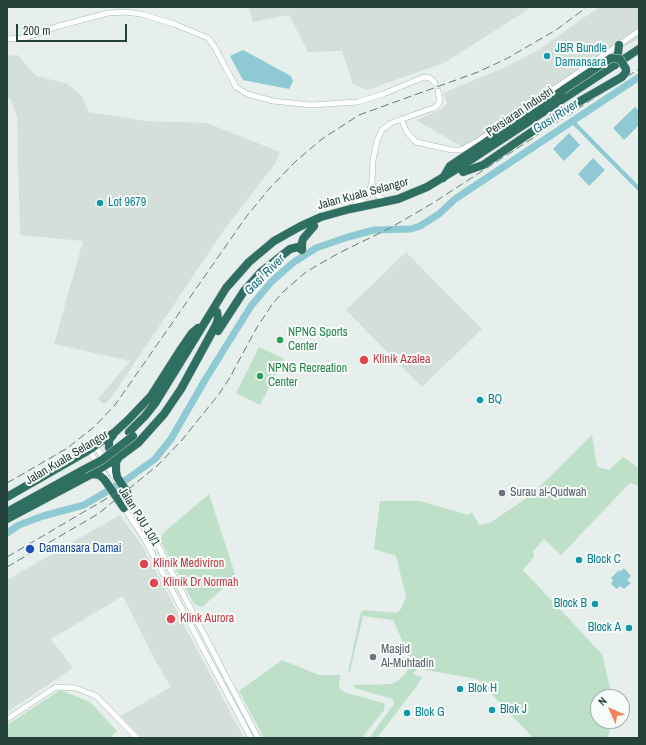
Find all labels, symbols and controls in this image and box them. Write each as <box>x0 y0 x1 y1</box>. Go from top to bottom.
scale bar <box>18 16 129 42</box>
text: 200 m <box>23 23 50 39</box>
place label: JBR Bundle Damansara <box>555 42 607 70</box>
marker: JBR Bundle Damansara <box>542 51 552 61</box>
street label: Persiaran Industri <box>484 84 556 140</box>
water label: Gasi River <box>530 97 582 137</box>
street label: Jalan Kuala Selangor <box>316 175 410 213</box>
place label: Lot 9679 <box>108 196 146 210</box>
marker: Lot 9679 <box>95 198 105 208</box>
water label: Gasi River <box>241 251 289 299</box>
place label: NPNG Sports Center <box>288 326 348 354</box>
marker: NPNG Sports Center <box>275 335 285 345</box>
place label: Klinik Azalea <box>373 353 430 367</box>
marker: Klinik Azalea <box>358 354 370 366</box>
place label: NPNG Recreation Center <box>268 362 347 390</box>
marker: NPNG Recreation Center <box>255 371 265 381</box>
place label: BQ <box>488 393 502 407</box>
marker: BQ <box>475 395 485 405</box>
street label: Jalan Kuala Selangor <box>23 428 111 488</box>
street label: Jalan PJU 10/1 <box>115 485 163 549</box>
place label: Surau al-Qudwah <box>510 486 587 500</box>
marker: Surau al-Qudwah <box>497 488 507 498</box>
place label: Damansara Damai <box>39 542 122 556</box>
marker: Damansara Damai <box>24 543 36 555</box>
place label: Block C <box>587 553 621 567</box>
marker: Block C <box>574 555 584 565</box>
place label: Klinik Mediviron <box>153 557 224 571</box>
marker: Klinik Mediviron <box>138 558 150 570</box>
place label: Klinik Dr Normah <box>163 576 238 590</box>
marker: Klinik Dr Normah <box>148 577 160 589</box>
place label: Block B <box>554 597 587 611</box>
marker: Block B <box>590 599 600 609</box>
place label: Klink Aurora <box>180 612 234 626</box>
marker: Klink Aurora <box>165 613 177 625</box>
place label: Block A <box>588 621 621 635</box>
marker: Block A <box>624 623 634 633</box>
place label: Masjid Al-Muhtadin <box>381 643 434 671</box>
marker: Masjid Al-Muhtadin <box>368 652 378 662</box>
place label: Blok H <box>468 682 497 696</box>
marker: Blok H <box>455 684 465 694</box>
north arrow <box>590 689 630 729</box>
text: N <box>595 694 609 708</box>
place label: Blok J <box>500 703 527 717</box>
marker: Blok J <box>487 705 497 715</box>
place label: Blok G <box>415 706 445 720</box>
marker: Blok G <box>402 708 412 718</box>

